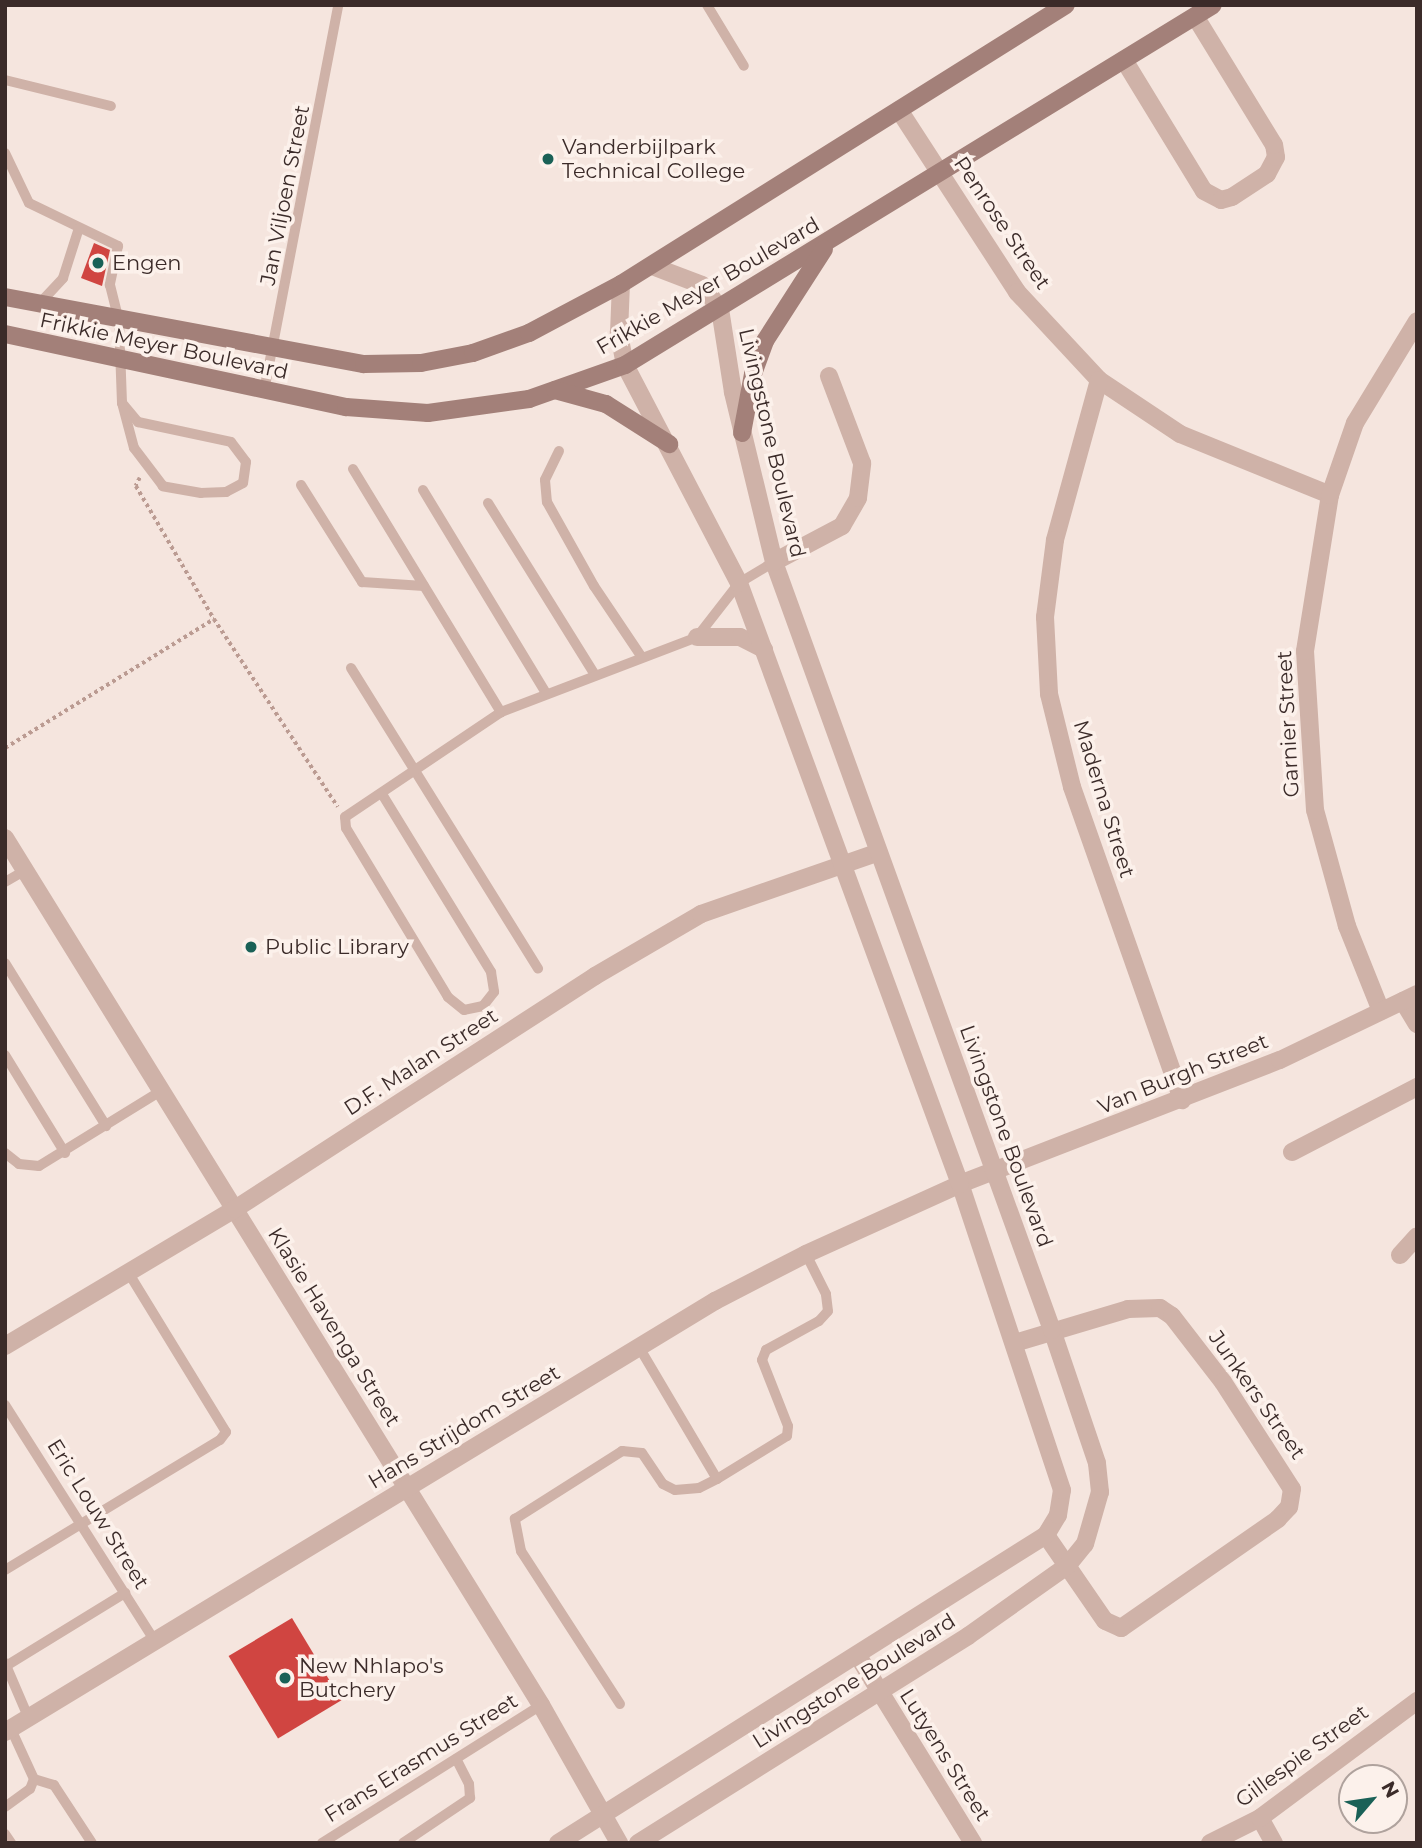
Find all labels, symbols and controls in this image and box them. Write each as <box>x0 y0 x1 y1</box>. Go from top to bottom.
street label: Jan Viljoen Street <box>255 103 315 287</box>
place label: Vanderbijlpark Technical College <box>562 134 745 184</box>
marker: Vanderbijlpark Technical College <box>540 151 556 167</box>
street label: Penrose Street <box>948 152 1056 294</box>
street label: Frikkie Meyer Boulevard <box>592 212 824 360</box>
place label: Engen <box>112 250 182 276</box>
marker: Engen <box>90 255 106 271</box>
street label: Frikkie Meyer Boulevard <box>38 307 290 385</box>
street label: Livingstone Boulevard <box>733 326 811 560</box>
street label: Garnier Street <box>1272 650 1304 798</box>
street label: Maderna Street <box>1068 717 1140 881</box>
place label: Public Library <box>265 934 409 960</box>
marker: Public Library <box>243 939 259 955</box>
street label: D.F. Malan Street <box>339 1003 503 1121</box>
street label: Livingstone Boulevard <box>954 1021 1058 1251</box>
street label: Van Burgh Street <box>1094 1028 1272 1120</box>
street label: Klasie Havenga Street <box>262 1223 406 1431</box>
street label: Junkers Street <box>1203 1326 1311 1464</box>
street label: Hans Strijdom Street <box>364 1360 564 1494</box>
street label: Eric Louw Street <box>42 1434 154 1594</box>
street label: Livingstone Boulevard <box>748 1608 960 1754</box>
place label: New Nhlapo's Butchery <box>299 1653 443 1703</box>
marker: New Nhlapo's Butchery <box>277 1670 293 1686</box>
street label: Lutyens Street <box>894 1684 996 1826</box>
street label: Frans Erasmus Street <box>320 1688 522 1828</box>
street label: Gillespie Street <box>1231 1699 1373 1813</box>
north arrow <box>1338 1764 1408 1834</box>
text: N <box>1376 1777 1404 1802</box>

